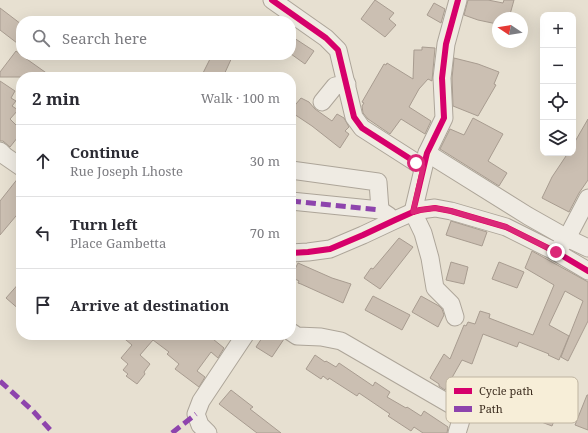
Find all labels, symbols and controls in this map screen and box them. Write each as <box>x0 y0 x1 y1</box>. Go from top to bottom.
north arrow <box>492 12 528 48</box>
map controls <box>540 12 576 156</box>
button: + <box>540 12 576 48</box>
search box <box>16 16 296 60</box>
icon: search <box>30 27 52 49</box>
text: Search here <box>62 28 147 48</box>
button: − <box>540 48 576 84</box>
button: locate <box>540 84 576 120</box>
text: 2 min <box>32 87 80 110</box>
text: Walk · 100 m <box>201 89 280 107</box>
button: layers <box>540 120 576 156</box>
text: Continue <box>70 142 139 162</box>
icon: ahead <box>32 150 54 172</box>
text: 30 m <box>250 152 280 170</box>
route start <box>407 154 425 172</box>
text: Rue Joseph Lhoste <box>70 162 183 180</box>
text: Turn left <box>70 214 138 234</box>
icon: left <box>32 222 54 244</box>
text: 70 m <box>250 224 280 242</box>
text: Place Gambetta <box>70 234 166 252</box>
route end <box>547 243 565 261</box>
icon: arrive <box>32 294 54 316</box>
text: Arrive at destination <box>70 295 229 315</box>
legend <box>446 377 578 423</box>
text: Cycle path <box>479 383 533 398</box>
text: Path <box>479 401 503 416</box>

